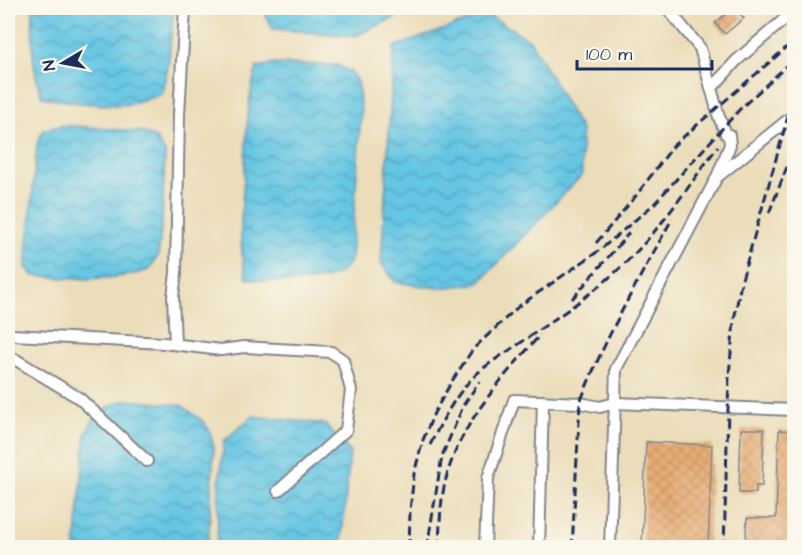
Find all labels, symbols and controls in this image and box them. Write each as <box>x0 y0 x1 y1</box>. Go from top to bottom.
north arrow <box>33 33 93 93</box>
scale bar <box>577 33 712 71</box>
text: 100 m <box>586 42 632 67</box>
text: N <box>38 59 61 72</box>

